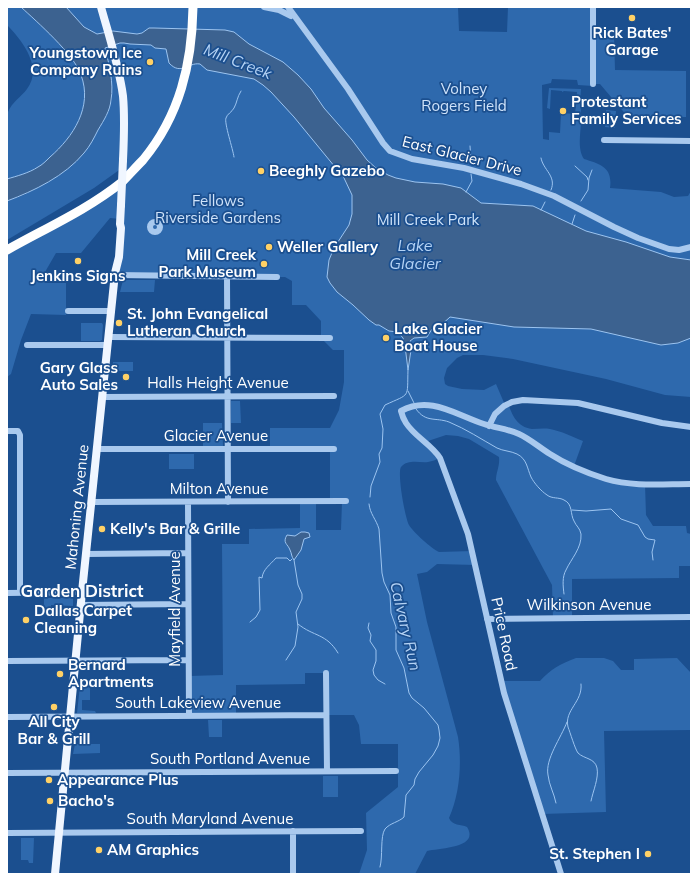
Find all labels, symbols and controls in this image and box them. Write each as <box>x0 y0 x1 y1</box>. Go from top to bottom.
marker: Rick Bates' Garage <box>627 13 637 23</box>
place label: Rick Bates' Garage <box>592 23 672 59</box>
water label: Mill Creek <box>201 39 276 83</box>
place label: Youngstown Ice Company Ruins <box>29 43 142 79</box>
marker: Youngstown Ice Company Ruins <box>145 57 155 67</box>
park label: Volney Rogers Field <box>421 79 507 115</box>
place label: Protestant Family Services <box>571 92 682 128</box>
marker: Protestant Family Services <box>558 106 568 116</box>
street label: East Glacier Drive <box>400 131 524 180</box>
place label: Beeghly Gazebo <box>269 161 385 180</box>
marker: Beeghly Gazebo <box>256 166 266 176</box>
park label: Fellows Riverside Gardens <box>155 191 281 227</box>
park label: Mill Creek Park <box>377 210 480 229</box>
water label: Lake Glacier <box>389 235 442 273</box>
place label: Weller Gallery <box>277 237 379 256</box>
marker: Weller Gallery <box>264 242 274 252</box>
place label: Mill Creek Park Museum <box>159 245 257 281</box>
marker: Jenkins Signs <box>73 256 83 266</box>
marker: Mill Creek Park Museum <box>259 259 269 269</box>
place label: Jenkins Signs <box>30 266 126 285</box>
place label: St. John Evangelical Lutheran Church <box>127 304 268 340</box>
marker: St. John Evangelical Lutheran Church <box>114 318 124 328</box>
place label: Lake Glacier Boat House <box>394 319 482 355</box>
marker: Lake Glacier Boat House <box>381 333 391 343</box>
place label: Gary Glass Auto Sales <box>40 358 118 394</box>
marker: Gary Glass Auto Sales <box>121 372 131 382</box>
street label: Halls Height Avenue <box>147 373 289 392</box>
street label: Glacier Avenue <box>164 426 268 445</box>
street label: Mahoning Avenue <box>60 444 93 570</box>
street label: Milton Avenue <box>170 479 268 498</box>
place label: Kelly's Bar & Grille <box>110 519 240 538</box>
marker: Kelly's Bar & Grille <box>97 524 107 534</box>
street label: Mayfield Avenue <box>165 551 184 667</box>
district label: Garden District <box>21 580 144 601</box>
water label: Calvary Run <box>386 580 426 672</box>
street label: Price Road <box>487 595 522 672</box>
street label: Wilkinson Avenue <box>527 595 651 614</box>
place label: Dallas Carpet Cleaning <box>34 601 132 637</box>
marker: Dallas Carpet Cleaning <box>21 615 31 625</box>
place label: Bernard Apartments <box>68 655 154 691</box>
marker: Bernard Apartments <box>55 669 65 679</box>
street label: South Lakeview Avenue <box>115 693 281 712</box>
marker: All City Bar & Grill <box>49 702 59 712</box>
place label: All City Bar & Grill <box>18 712 90 748</box>
street label: South Portland Avenue <box>150 749 310 768</box>
place label: Appearance Plus <box>57 770 179 789</box>
marker: Appearance Plus <box>44 775 54 785</box>
place label: Bacho's <box>58 791 114 810</box>
marker: Bacho's <box>45 796 55 806</box>
street label: South Maryland Avenue <box>127 809 293 828</box>
place label: AM Graphics <box>107 840 199 859</box>
place label: St. Stephen I <box>549 844 640 863</box>
marker: AM Graphics <box>94 845 104 855</box>
marker: St. Stephen I <box>643 849 653 859</box>

